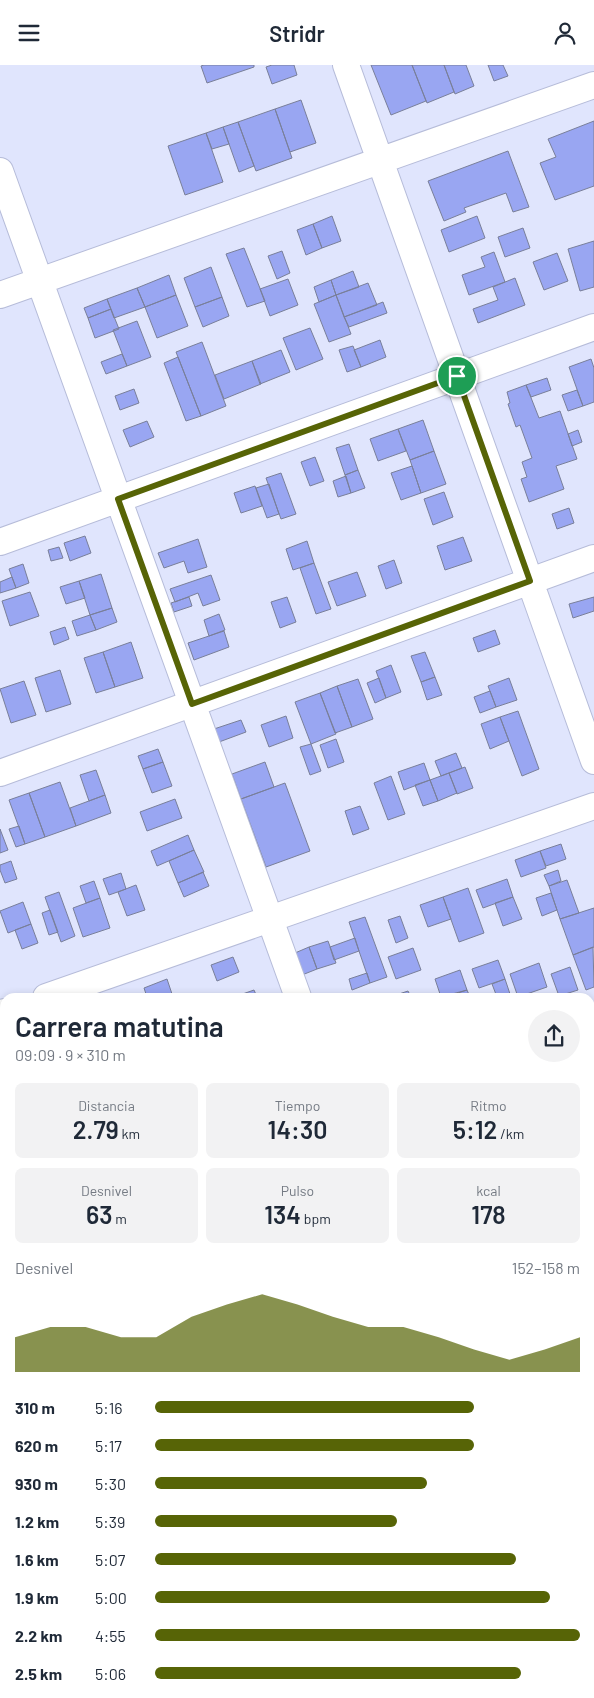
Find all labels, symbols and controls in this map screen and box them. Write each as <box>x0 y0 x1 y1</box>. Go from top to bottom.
icon: menu <box>15 19 43 47</box>
icon: person <box>551 19 579 47</box>
text: Stridr <box>269 20 325 46</box>
pin <box>436 355 478 397</box>
icon: arrive <box>443 362 471 390</box>
text: Carrera matutina <box>15 1009 224 1043</box>
button: share <box>528 1010 580 1062</box>
text: 09:09 · 9 × 310 m <box>15 1045 126 1064</box>
text: Distancia <box>78 1097 135 1114</box>
text: Tiempo <box>275 1097 320 1114</box>
text: Ritmo <box>470 1097 507 1114</box>
text: 2.79 <box>73 1114 119 1144</box>
text: 14:30 <box>268 1114 327 1144</box>
text: 5:12 <box>453 1114 497 1144</box>
text: km <box>119 1125 140 1142</box>
text: /km <box>497 1125 524 1142</box>
text: Desnivel <box>81 1182 132 1199</box>
text: Pulso <box>281 1182 314 1199</box>
text: kcal <box>476 1182 501 1199</box>
text: 63 <box>86 1199 113 1229</box>
text: 134 <box>264 1199 301 1229</box>
text: 178 <box>471 1199 506 1229</box>
text: m <box>113 1210 127 1227</box>
text: bpm <box>301 1210 331 1227</box>
text: Desnivel <box>15 1258 73 1277</box>
text: 152–158 m <box>512 1258 580 1277</box>
text: 310 m <box>15 1398 55 1417</box>
text: 5:16 <box>95 1398 123 1417</box>
text: 620 m <box>15 1436 58 1455</box>
text: 5:17 <box>95 1436 122 1455</box>
text: 930 m <box>15 1474 58 1493</box>
text: 5:30 <box>95 1474 126 1493</box>
text: 1.2 km <box>15 1512 59 1531</box>
text: 5:39 <box>95 1512 125 1531</box>
text: 1.6 km <box>15 1550 59 1569</box>
text: 5:07 <box>95 1550 125 1569</box>
text: 1.9 km <box>15 1588 59 1607</box>
text: 5:00 <box>95 1588 127 1607</box>
text: 2.2 km <box>15 1626 62 1645</box>
text: 4:55 <box>95 1626 126 1645</box>
text: 2.5 km <box>15 1664 62 1683</box>
text: 5:06 <box>95 1664 126 1683</box>

